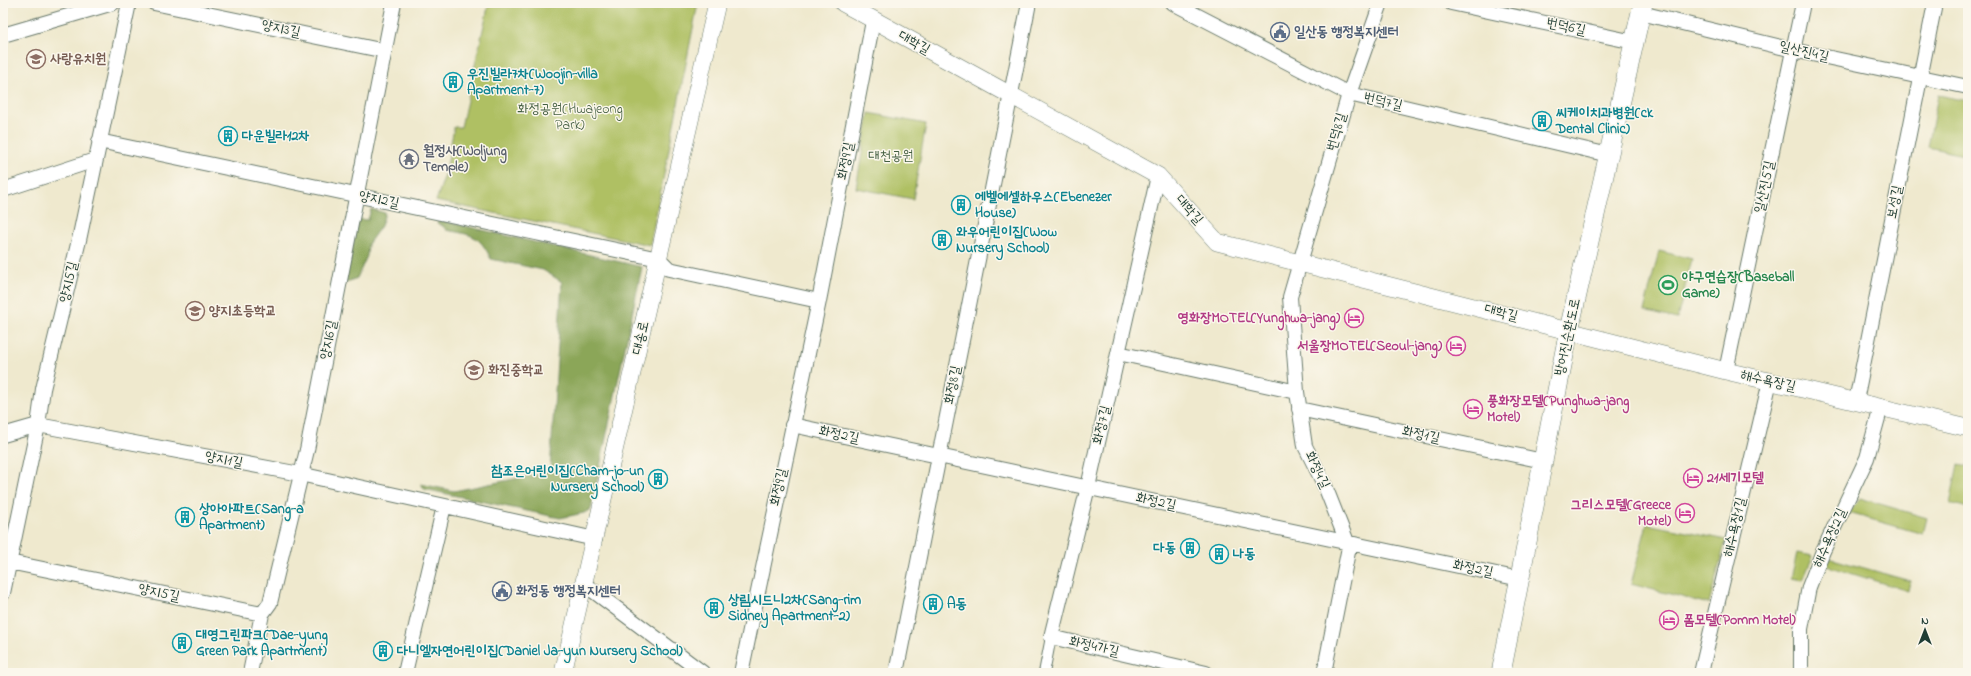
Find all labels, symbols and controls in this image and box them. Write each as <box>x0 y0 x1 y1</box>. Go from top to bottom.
street label: 번덕6길 <box>1544 13 1588 42</box>
street label: 양지3길 <box>259 15 303 44</box>
public building icon: 일산동 행정복지센터 <box>1269 21 1291 43</box>
place label: 일산동 행정복지센터 <box>1294 22 1399 43</box>
street label: 대학길 <box>894 26 935 61</box>
street label: 일산진4길 <box>1777 36 1832 68</box>
school or university icon: 사랑유치원 <box>25 48 47 70</box>
place label: 사랑유치원 <box>50 49 106 70</box>
place label: 우진빌라7차(Woojin-villa Apartment-7) <box>467 64 598 101</box>
building icon: 우진빌라7차(Woojin-villa Apartment-7) <box>442 71 464 93</box>
street label: 번덕7길 <box>1361 87 1405 117</box>
park label: 화정공원(Hwajeong Park) <box>517 99 623 136</box>
place label: 씨케이치과병원(ck Dental Clinic) <box>1555 103 1654 140</box>
street label: 번덕8길 <box>1322 110 1353 154</box>
building icon: 씨케이치과병원(ck Dental Clinic) <box>1531 110 1553 132</box>
building icon: 다운빌라12차 <box>217 125 239 147</box>
place label: 다운빌라12차 <box>241 126 310 147</box>
street label: 화정9길 <box>832 140 860 182</box>
place label: 월정사(Woljung Temple) <box>423 141 507 178</box>
park label: 대천공원 <box>868 146 914 167</box>
temple icon: 월정사(Woljung Temple) <box>398 148 420 170</box>
street label: 일산진5길 <box>1749 158 1781 215</box>
street label: 보성길 <box>1881 183 1909 221</box>
street label: 양지2길 <box>357 185 402 215</box>
place label: 에벨에셀하우스(Ebenezer House) <box>975 187 1112 224</box>
street label: 대학길 <box>1170 190 1208 230</box>
building icon: 에벨에셀하우스(Ebenezer House) <box>950 194 972 216</box>
place label: 와우어린이집(Wow Nursery School) <box>956 222 1057 261</box>
building icon: 와우어린이집(Wow Nursery School) <box>931 229 953 251</box>
street label: 양지5길 <box>54 259 84 305</box>
place label: 야구연습장(Baseball Game) <box>1682 267 1795 304</box>
sports icon: 야구연습장(Baseball Game) <box>1657 274 1679 296</box>
street label: 방어진순환도로 <box>1550 296 1586 378</box>
street label: 대학길 <box>1482 299 1521 327</box>
school or university icon: 양지초등학교 <box>184 300 206 322</box>
place label: 양지초등학교 <box>209 301 277 322</box>
hotel icon: 영화장MOTEL(Yunghwa-jang) <box>1343 307 1365 329</box>
place label: 영화장MOTEL(Yunghwa-jang) <box>1178 308 1341 331</box>
street label: 양지6길 <box>315 318 343 362</box>
street label: 대송로 <box>627 319 655 357</box>
hotel icon: 서울장MOTEL(Seoul-jang) <box>1445 335 1467 357</box>
place label: 서울장MOTEL(Seoul-jang) <box>1297 336 1443 359</box>
school or university icon: 화진중학교 <box>463 359 485 381</box>
place label: 화진중학교 <box>488 360 544 381</box>
street label: 화정8길 <box>939 363 967 406</box>
street label: 해수욕장길 <box>1738 364 1799 398</box>
place label: 풍화장모텔(Punghwa-jang Motel) <box>1487 391 1630 428</box>
hotel icon: 풍화장모텔(Punghwa-jang Motel) <box>1462 398 1484 420</box>
street label: 화정7길 <box>1087 403 1117 447</box>
street label: 화정2길 <box>817 420 862 450</box>
street label: 화정1길 <box>1400 421 1443 449</box>
street label: 양지1길 <box>203 446 245 474</box>
street label: 화정4길 <box>1299 448 1335 493</box>
place label: 참조은어린이집(Cham-jo-un Nursery School) <box>491 461 645 500</box>
street label: 화정9길 <box>765 466 793 508</box>
hotel icon: 21세기모텔 <box>1682 467 1704 489</box>
building icon: 참조은어린이집(Cham-jo-un Nursery School) <box>647 468 669 490</box>
place label: 21세기모텔 <box>1706 468 1764 489</box>
street label: 화정2길 <box>1134 487 1179 517</box>
street label: 해수욕장1길 <box>1718 494 1752 559</box>
place label: 그리스모텔(Greece Motel) <box>1571 495 1672 532</box>
place label: 상아아파트(Sang-a Apartment) <box>199 499 304 536</box>
hotel icon: 그리스모텔(Greece Motel) <box>1674 502 1696 524</box>
street label: 해수욕장2길 <box>1808 504 1853 571</box>
building icon: 상아아파트(Sang-a Apartment) <box>174 506 196 528</box>
building icon: 다동 <box>1179 537 1201 559</box>
place label: 다동 <box>1152 538 1176 559</box>
building icon: 나동 <box>1208 543 1230 565</box>
place label: 나동 <box>1233 544 1256 565</box>
street label: 화정2길 <box>1451 554 1496 584</box>
street label: 양지5길 <box>136 578 182 608</box>
public building icon: 화정동 행정복지센터 <box>491 580 513 602</box>
place label: 화정동 행정복지센터 <box>516 581 621 602</box>
place label: 상림시드니2차(Sang-rim Sidney Apartment-2) <box>728 590 861 629</box>
building icon: A동 <box>922 593 944 615</box>
place label: A동 <box>947 594 967 615</box>
building icon: 상림시드니2차(Sang-rim Sidney Apartment-2) <box>703 597 725 619</box>
hotel icon: 폼모텔(Pomm Motel) <box>1658 609 1680 631</box>
place label: 폼모텔(Pomm Motel) <box>1683 610 1797 631</box>
north arrow <box>1905 610 1945 650</box>
text: N <box>1921 613 1929 629</box>
place label: 대영그린파크(Dae-yung Green Park Apartment) <box>195 625 329 662</box>
street label: 화정4가길 <box>1067 631 1122 663</box>
building icon: 대영그린파크(Dae-yung Green Park Apartment) <box>171 632 193 654</box>
building icon: 다니엘자연어린이집(Daniel Ja-yun Nursery School) <box>372 640 394 662</box>
place label: 다니엘자연어린이집(Daniel Ja-yun Nursery School) <box>396 641 684 664</box>

